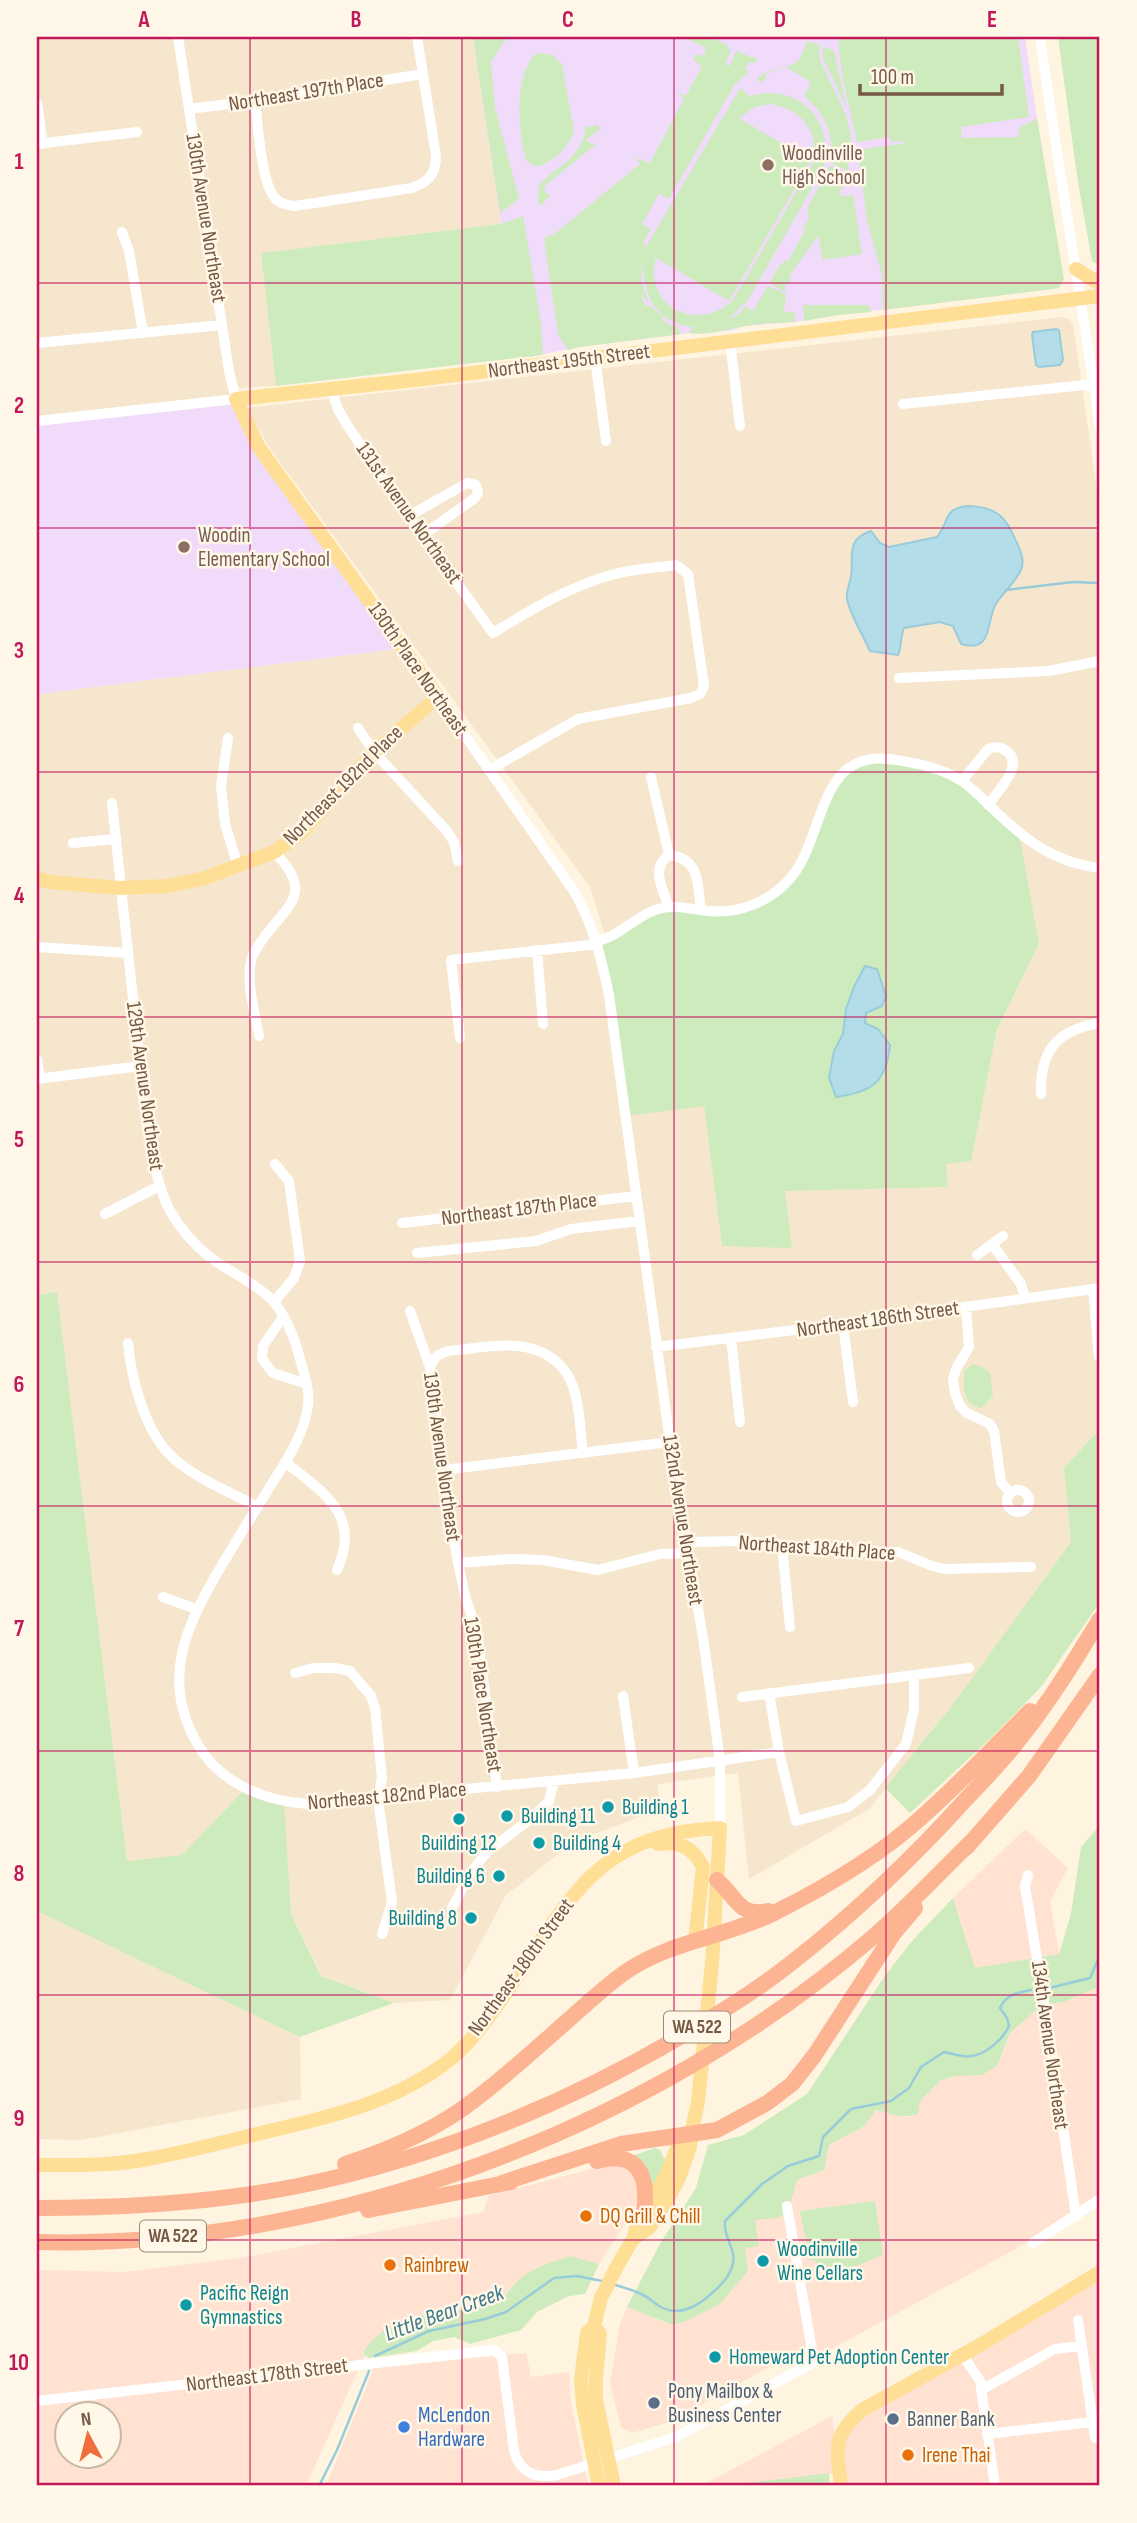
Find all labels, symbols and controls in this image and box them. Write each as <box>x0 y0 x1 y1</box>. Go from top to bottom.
text: A <box>138 6 151 34</box>
text: B <box>351 6 362 34</box>
text: C <box>562 6 574 34</box>
text: D <box>774 6 786 34</box>
text: E <box>987 6 997 34</box>
scale bar <box>860 52 1002 96</box>
text: 100 m <box>871 65 914 90</box>
street label: Northeast 197th Place <box>227 67 385 117</box>
street label: 130th Avenue Northeast <box>180 132 232 304</box>
place label: Woodinville High School <box>782 141 865 190</box>
text: 1 <box>14 148 24 176</box>
marker: Woodinville High School <box>760 157 776 173</box>
street label: Northeast 195th Street <box>487 339 651 383</box>
text: 2 <box>14 392 24 420</box>
street label: 131st Avenue Northeast <box>351 437 467 589</box>
place label: Woodin Elementary School <box>198 523 330 572</box>
marker: Woodin Elementary School <box>176 539 192 555</box>
street label: 130th Place Northeast <box>363 598 473 740</box>
text: 3 <box>14 637 24 665</box>
street label: Northeast 192nd Place <box>278 720 408 850</box>
text: 4 <box>14 882 25 910</box>
street label: 129th Avenue Northeast <box>121 1000 169 1172</box>
text: 5 <box>14 1126 24 1154</box>
street label: Northeast 187th Place <box>440 1187 598 1231</box>
street label: Northeast 186th Street <box>795 1295 961 1343</box>
text: 6 <box>14 1371 24 1399</box>
street label: 130th Avenue Northeast <box>418 1371 466 1543</box>
street label: 132nd Avenue Northeast <box>657 1433 709 1607</box>
street label: Northeast 184th Place <box>738 1530 896 1566</box>
text: 7 <box>14 1615 24 1643</box>
street label: 130th Place Northeast <box>458 1616 508 1774</box>
street label: Northeast 182nd Place <box>307 1777 467 1815</box>
place label: Building 1 <box>622 1795 689 1820</box>
marker: Building 1 <box>600 1799 616 1815</box>
place label: Building 11 <box>521 1804 596 1829</box>
marker: Building 11 <box>499 1808 515 1824</box>
marker: Building 12 <box>451 1811 467 1827</box>
place label: Building 12 <box>421 1831 497 1856</box>
place label: Building 4 <box>553 1831 621 1856</box>
marker: Building 4 <box>531 1835 547 1851</box>
text: 8 <box>14 1860 25 1888</box>
place label: Building 6 <box>416 1864 485 1889</box>
marker: Building 6 <box>491 1868 507 1884</box>
street label: Northeast 180th Street <box>463 1893 579 2041</box>
place label: Building 8 <box>388 1906 457 1931</box>
marker: Building 8 <box>463 1910 479 1926</box>
street label: 134th Avenue Northeast <box>1026 1959 1074 2131</box>
road number: WA 522 <box>664 2011 730 2042</box>
text: 9 <box>14 2105 24 2133</box>
place label: DQ Grill & Chill <box>600 2204 700 2229</box>
marker: DQ Grill & Chill <box>578 2208 594 2224</box>
road number: WA 522 <box>140 2220 206 2252</box>
place label: Woodinville Wine Cellars <box>777 2237 863 2286</box>
place label: Rainbrew <box>404 2253 469 2278</box>
marker: Woodinville Wine Cellars <box>755 2253 771 2269</box>
marker: Rainbrew <box>382 2257 398 2273</box>
water label: Little Bear Creek <box>381 2278 509 2348</box>
place label: Pacific Reign Gymnastics <box>200 2281 289 2330</box>
marker: Pacific Reign Gymnastics <box>178 2297 194 2313</box>
place label: Homeward Pet Adoption Center <box>729 2345 949 2370</box>
text: 10 <box>9 2349 29 2377</box>
marker: Homeward Pet Adoption Center <box>707 2349 723 2365</box>
street label: Northeast 178th Street <box>185 2353 349 2397</box>
place label: Pony Mailbox & Business Center <box>668 2379 781 2428</box>
marker: Pony Mailbox & Business Center <box>646 2395 662 2411</box>
north arrow <box>52 2400 122 2470</box>
place label: McLendon Hardware <box>418 2403 490 2452</box>
place label: Banner Bank <box>907 2407 995 2432</box>
text: N <box>80 2408 93 2432</box>
marker: Banner Bank <box>885 2411 901 2427</box>
marker: McLendon Hardware <box>396 2419 412 2435</box>
place label: Irene Thai <box>922 2443 990 2468</box>
marker: Irene Thai <box>900 2447 916 2463</box>

